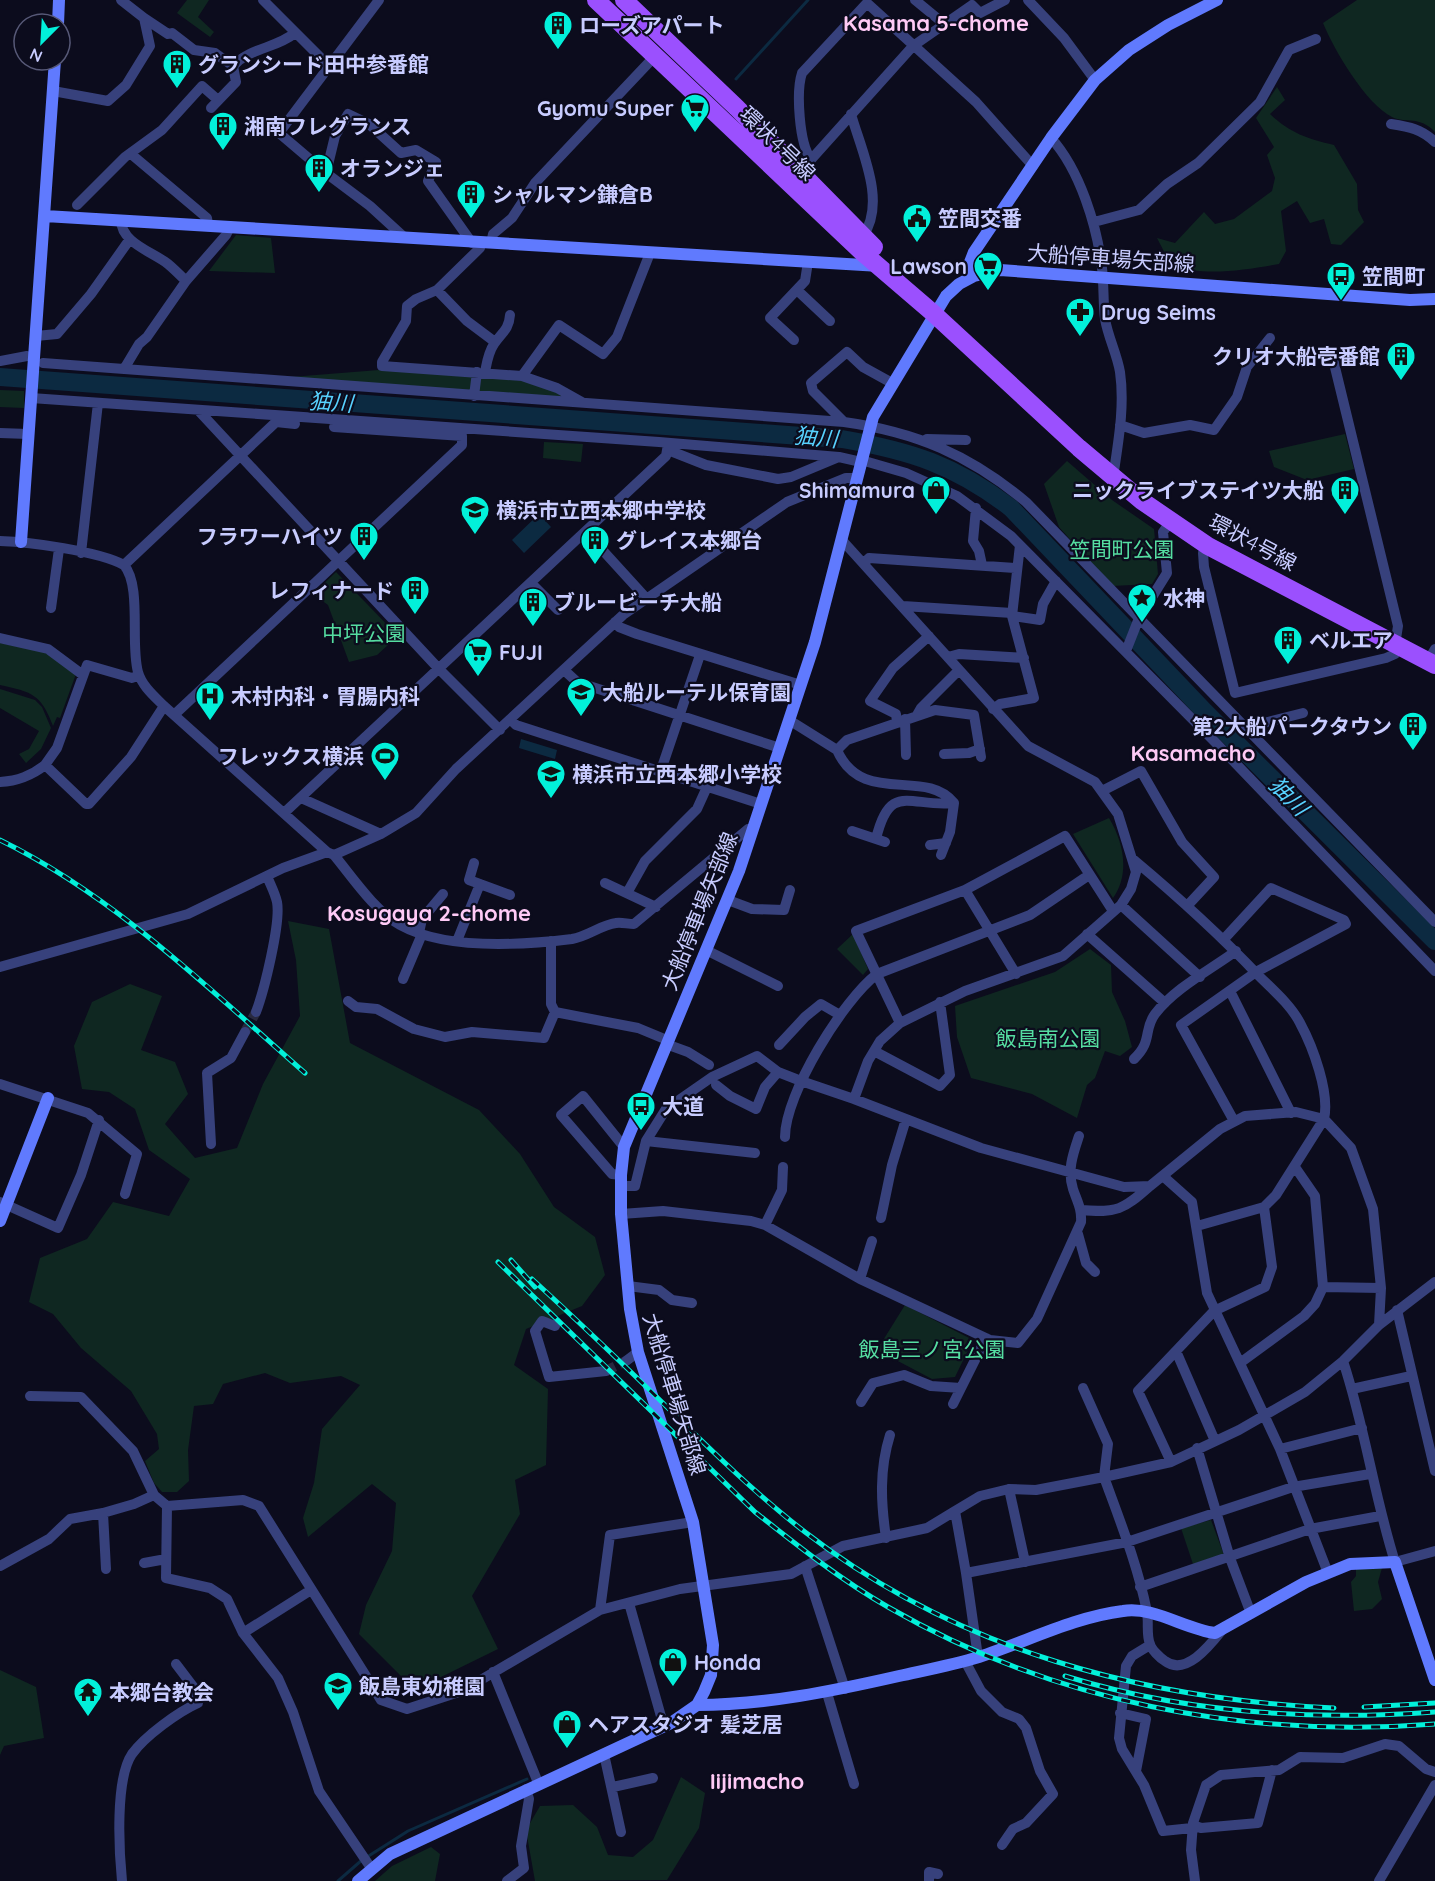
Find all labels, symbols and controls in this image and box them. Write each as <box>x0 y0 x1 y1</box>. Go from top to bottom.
building icon: ローズアパート <box>542 9 574 51</box>
district label: Kasama 5-chome <box>843 9 1029 37</box>
north arrow <box>12 12 72 72</box>
place label: ローズアパート <box>579 12 725 38</box>
text: N <box>26 44 45 67</box>
building icon: グランシード田中参番館 <box>161 48 193 90</box>
place label: グランシード田中参番館 <box>198 51 429 77</box>
supermarket icon: Gyomu Super <box>679 92 711 134</box>
place label: Gyomu Super <box>537 95 674 121</box>
street label: 環状4号線 <box>735 101 821 185</box>
building icon: 湘南フレグランス <box>207 110 239 152</box>
place label: 湘南フレグランス <box>244 113 412 139</box>
building icon: オランジェ <box>303 152 335 194</box>
place label: オランジェ <box>340 155 445 181</box>
building icon: シャルマン鎌倉B <box>455 178 487 220</box>
place label: シャルマン鎌倉B <box>492 181 653 207</box>
public building icon: 笠間交番 <box>901 202 933 244</box>
place label: 笠間交番 <box>938 205 1022 231</box>
street label: 大船停車場矢部線 <box>1026 239 1196 277</box>
supermarket icon: Lawson <box>972 250 1004 292</box>
place label: Lawson <box>890 253 967 279</box>
bus stop icon: 笠間町 <box>1325 260 1357 302</box>
place label: 笠間町 <box>1362 263 1425 289</box>
pharmacy icon: Drug Seims <box>1064 296 1096 338</box>
place label: Drug Seims <box>1101 299 1216 325</box>
building icon: クリオ大船壱番館 <box>1385 340 1417 382</box>
place label: クリオ大船壱番館 <box>1212 343 1380 369</box>
water label: 㹨川 <box>308 386 356 418</box>
water label: 㹨川 <box>793 421 841 453</box>
shop icon: Shimamura <box>920 474 952 516</box>
building icon: ニックライブステイツ大船 <box>1329 474 1361 516</box>
place label: Shimamura <box>799 477 915 503</box>
place label: ニックライブステイツ大船 <box>1072 477 1324 503</box>
school or university icon: 横浜市立西本郷中学校 <box>459 494 491 536</box>
place label: 横浜市立西本郷中学校 <box>496 497 706 523</box>
street label: 環状4号線 <box>1205 508 1301 576</box>
building icon: フラワーハイツ <box>348 520 380 562</box>
place label: フラワーハイツ <box>197 523 343 549</box>
building icon: グレイス本郷台 <box>579 524 611 566</box>
place label: グレイス本郷台 <box>616 527 762 553</box>
park label: 笠間町公園 <box>1070 536 1175 562</box>
building icon: レフィナード <box>399 574 431 616</box>
place label: レフィナード <box>268 577 394 603</box>
place icon: 水神 <box>1126 582 1158 624</box>
place label: 水神 <box>1163 585 1205 611</box>
building icon: ブルービーチ大船 <box>517 586 549 628</box>
place label: ブルービーチ大船 <box>554 589 722 615</box>
park label: 中坪公園 <box>322 620 406 646</box>
building icon: ベルエア <box>1272 624 1304 666</box>
place label: ベルエア <box>1309 627 1393 653</box>
supermarket icon: FUJI <box>462 636 494 678</box>
place label: FUJI <box>499 639 543 665</box>
school or university icon: 大船ルーテル保育園 <box>565 676 597 718</box>
place label: 大船ルーテル保育園 <box>602 679 791 705</box>
hospital icon: 木村内科・胃腸内科 <box>194 680 226 722</box>
place label: 木村内科・胃腸内科 <box>231 683 420 709</box>
building icon: 第2大船パークタウン <box>1397 710 1429 752</box>
place label: 第2大船パークタウン <box>1192 713 1392 739</box>
district label: Kasamacho <box>1131 739 1255 767</box>
sports icon: フレックス横浜 <box>369 740 401 782</box>
place label: フレックス横浜 <box>218 743 364 769</box>
school or university icon: 横浜市立西本郷小学校 <box>535 758 567 800</box>
place label: 横浜市立西本郷小学校 <box>572 761 782 787</box>
water label: 㹨川 <box>1264 771 1316 823</box>
street label: 大船停車場矢部線 <box>655 828 743 994</box>
district label: Kosugaya 2-chome <box>327 899 531 927</box>
park label: 飯島南公園 <box>996 1025 1101 1051</box>
bus stop icon: 大道 <box>625 1090 657 1132</box>
place label: 大道 <box>662 1093 704 1119</box>
street label: 大船停車場矢部線 <box>638 1310 712 1478</box>
park label: 飯島三ノ宮公園 <box>859 1336 1006 1362</box>
shop icon: Honda <box>657 1646 689 1688</box>
place label: Honda <box>694 1649 761 1675</box>
school or university icon: 飯島東幼稚園 <box>322 1670 354 1712</box>
place label: 飯島東幼稚園 <box>358 1673 485 1699</box>
temple icon: 本郷台教会 <box>72 1676 104 1718</box>
place label: 本郷台教会 <box>109 1679 214 1705</box>
shop icon: ヘアスタジオ 髪芝居 <box>551 1708 583 1750</box>
place label: ヘアスタジオ 髪芝居 <box>588 1711 783 1737</box>
district label: Iijimacho <box>710 1767 804 1795</box>

